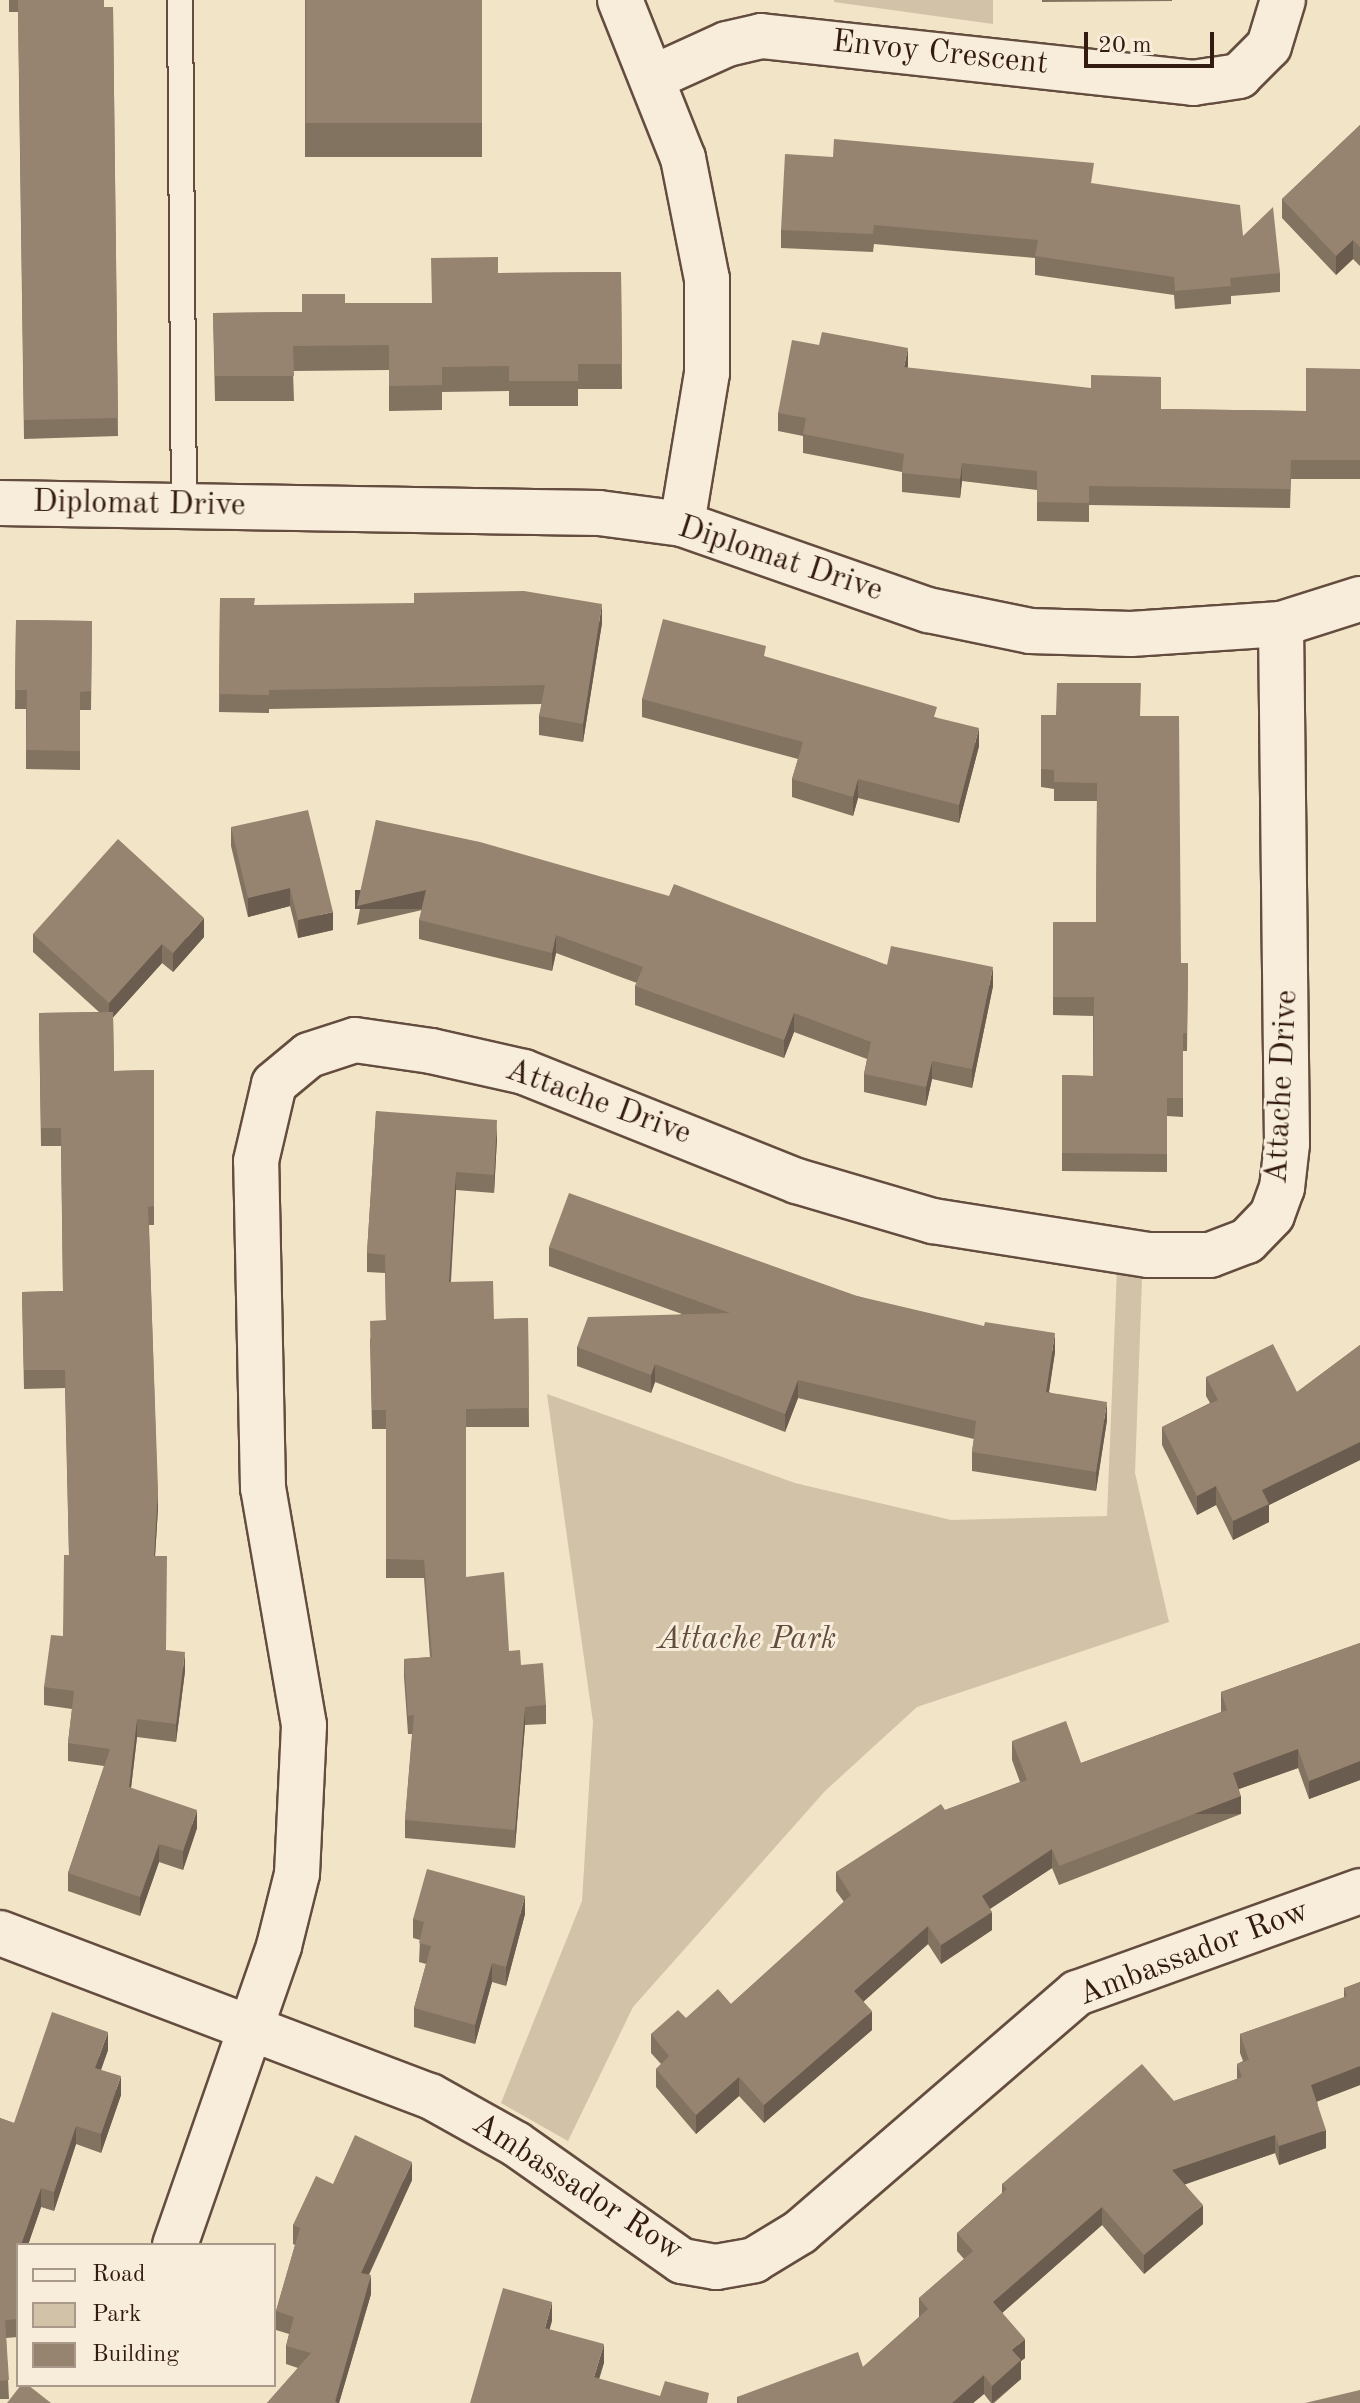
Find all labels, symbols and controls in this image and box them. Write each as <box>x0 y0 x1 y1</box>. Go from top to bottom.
scale bar <box>1088 16 1218 66</box>
street label: Envoy Crescent <box>830 24 1050 84</box>
text: 20 m <box>1098 34 1152 58</box>
street label: Diplomat Drive <box>32 484 246 526</box>
street label: Diplomat Drive <box>673 509 887 611</box>
street label: Attache Drive <box>1259 989 1307 1185</box>
street label: Attache Drive <box>500 1052 696 1154</box>
park label: Attache Park <box>657 1621 837 1659</box>
street label: Ambassador Row <box>1074 1892 1314 2016</box>
street label: Ambassador Row <box>464 2106 690 2270</box>
legend <box>16 2243 276 2387</box>
text: Road <box>92 2263 145 2287</box>
text: Park <box>92 2303 141 2327</box>
text: Building <box>92 2343 179 2367</box>

